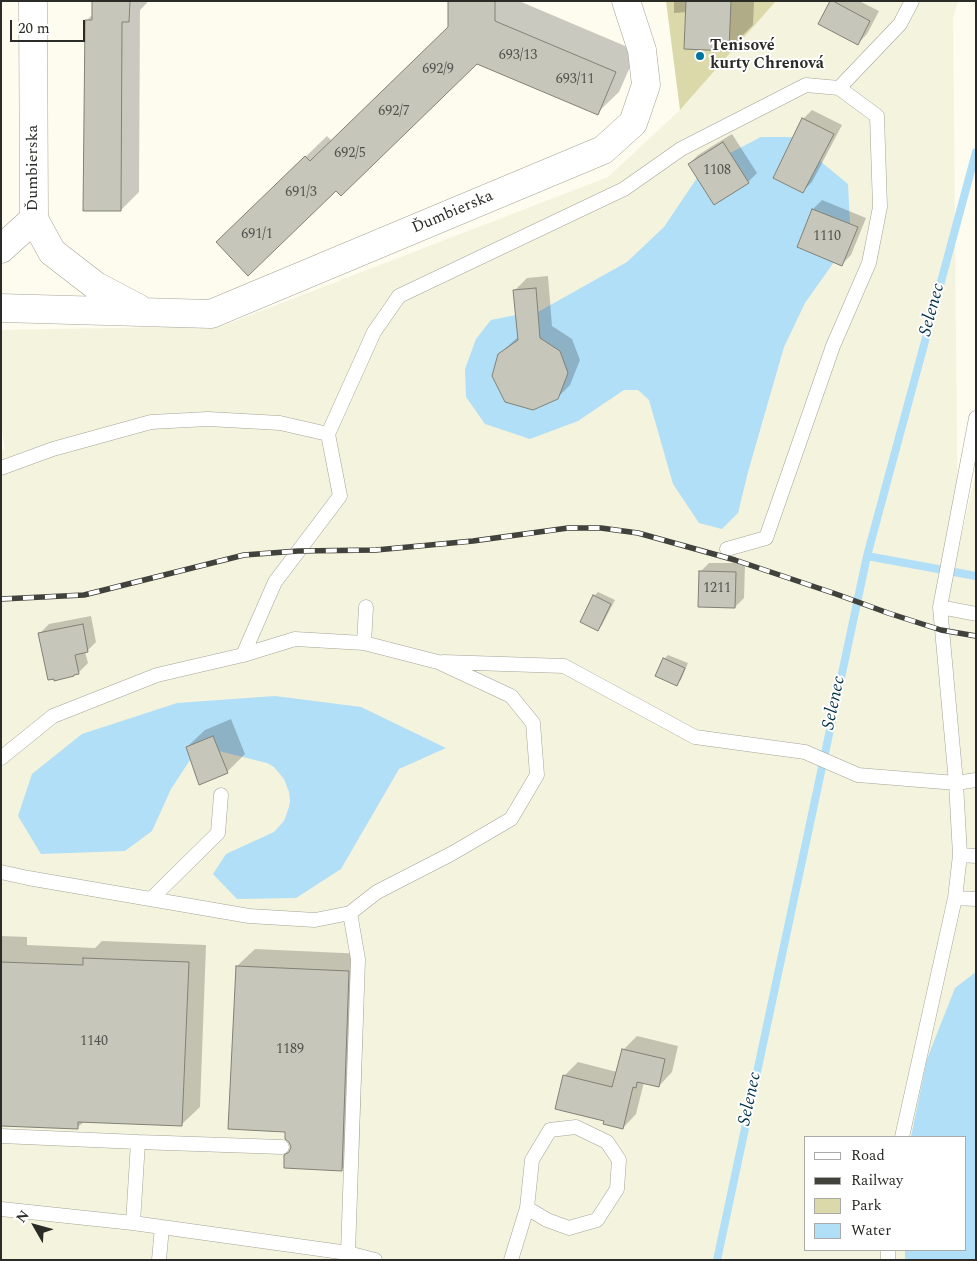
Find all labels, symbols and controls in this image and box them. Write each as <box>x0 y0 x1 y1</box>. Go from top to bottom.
scale bar <box>12 10 88 42</box>
text: 20 m <box>18 17 50 40</box>
place label: Tenisové kurty Chrenová <box>710 37 824 75</box>
house number: 693/13 <box>499 48 537 64</box>
marker: Tenisové kurty Chrenová <box>694 50 706 62</box>
house number: 692/9 <box>422 62 454 78</box>
house number: 693/11 <box>556 72 594 88</box>
house number: 692/7 <box>378 104 410 120</box>
street label: Ďumbierska <box>24 125 44 211</box>
house number: 692/5 <box>334 146 366 162</box>
house number: 1108 <box>703 163 731 179</box>
house number: 691/3 <box>285 185 317 201</box>
street label: Ďumbierska <box>409 187 497 239</box>
house number: 691/1 <box>241 227 273 243</box>
house number: 1110 <box>813 229 841 245</box>
water label: Selenec <box>916 281 950 339</box>
house number: 1211 <box>703 581 731 597</box>
water label: Selenec <box>819 674 851 732</box>
house number: 1140 <box>80 1034 108 1050</box>
house number: 1189 <box>276 1042 304 1058</box>
water label: Selenec <box>735 1070 767 1128</box>
legend <box>804 1136 967 1251</box>
text: Road <box>851 1144 885 1167</box>
text: Railway <box>851 1169 903 1192</box>
text: Park <box>851 1194 882 1217</box>
north arrow <box>10 1201 60 1251</box>
text: N <box>11 1205 35 1227</box>
text: Water <box>851 1219 891 1242</box>

